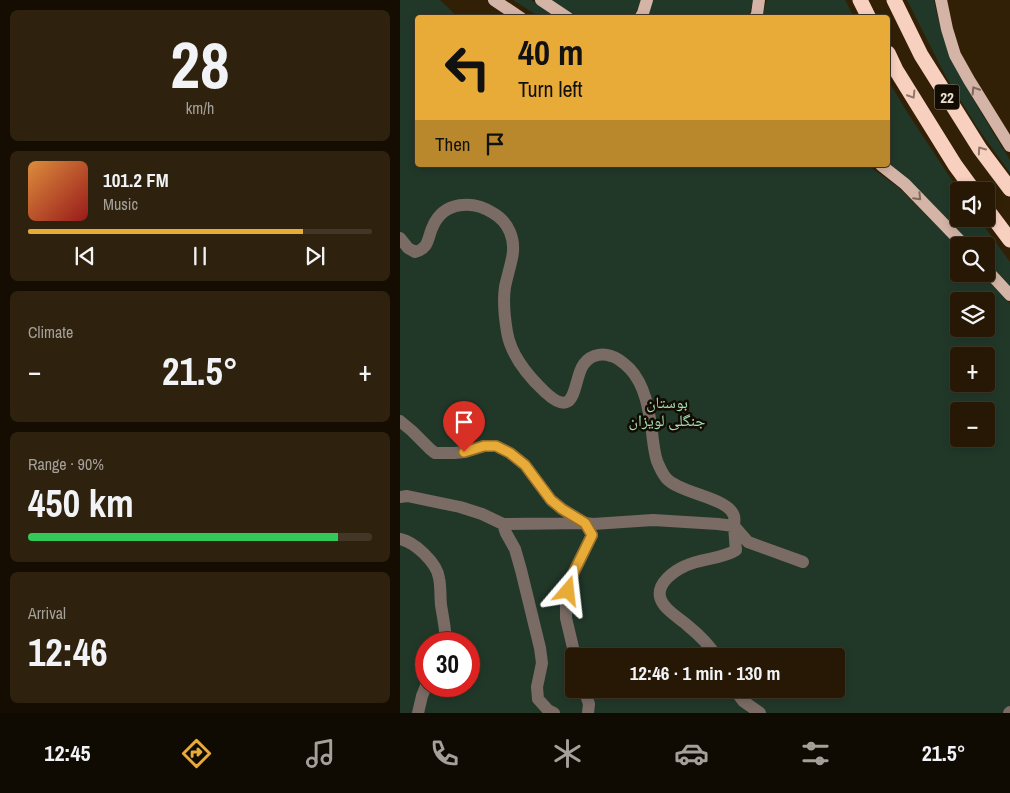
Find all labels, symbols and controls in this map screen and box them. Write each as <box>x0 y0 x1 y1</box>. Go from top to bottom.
text: 28 <box>170 21 230 108</box>
text: 40 m <box>518 29 583 76</box>
icon: left <box>435 35 500 100</box>
text: Turn left <box>518 74 583 104</box>
road number: 22 <box>934 84 960 110</box>
one-way arrow <box>971 86 981 95</box>
one-way arrow <box>905 90 915 99</box>
text: km/h <box>186 97 214 119</box>
icon: arrive <box>481 130 509 158</box>
text: Then <box>435 131 471 157</box>
one-way arrow <box>978 146 987 156</box>
text: 101.2 FM <box>103 167 169 193</box>
map controls <box>950 182 995 447</box>
button: sound <box>950 182 995 227</box>
one-way arrow <box>912 191 921 200</box>
text: Music <box>103 193 138 215</box>
button: search <box>950 237 995 282</box>
icon: previous <box>71 242 99 270</box>
icon: pause <box>186 242 214 270</box>
icon: next <box>301 242 329 270</box>
button: layers <box>950 292 995 337</box>
text: Climate <box>28 321 73 343</box>
text: 21.5° <box>162 346 238 397</box>
button: + <box>950 347 995 392</box>
text: − <box>28 352 41 390</box>
text: + <box>359 352 372 390</box>
park label: بوستان جنگلی لویزان <box>629 391 705 431</box>
pin <box>443 401 485 452</box>
button: − <box>950 402 995 447</box>
icon: arrive <box>450 408 478 436</box>
text: Range · 90% <box>28 453 104 475</box>
text: 450 km <box>28 478 134 529</box>
position arrow <box>541 564 593 616</box>
text: Arrival <box>28 602 66 624</box>
text: 12:46 <box>28 627 108 678</box>
speed limit sign: 30 <box>415 632 480 697</box>
text: 12:46 · 1 min · 130 m <box>630 660 780 686</box>
icon: directions <box>179 736 214 771</box>
icon: music <box>303 736 338 771</box>
icon: phone <box>427 736 462 771</box>
icon: climate <box>550 736 585 771</box>
icon: car <box>674 736 709 771</box>
icon: filters <box>798 736 833 771</box>
text: 12:45 <box>44 738 91 768</box>
text: 21.5° <box>922 738 966 768</box>

